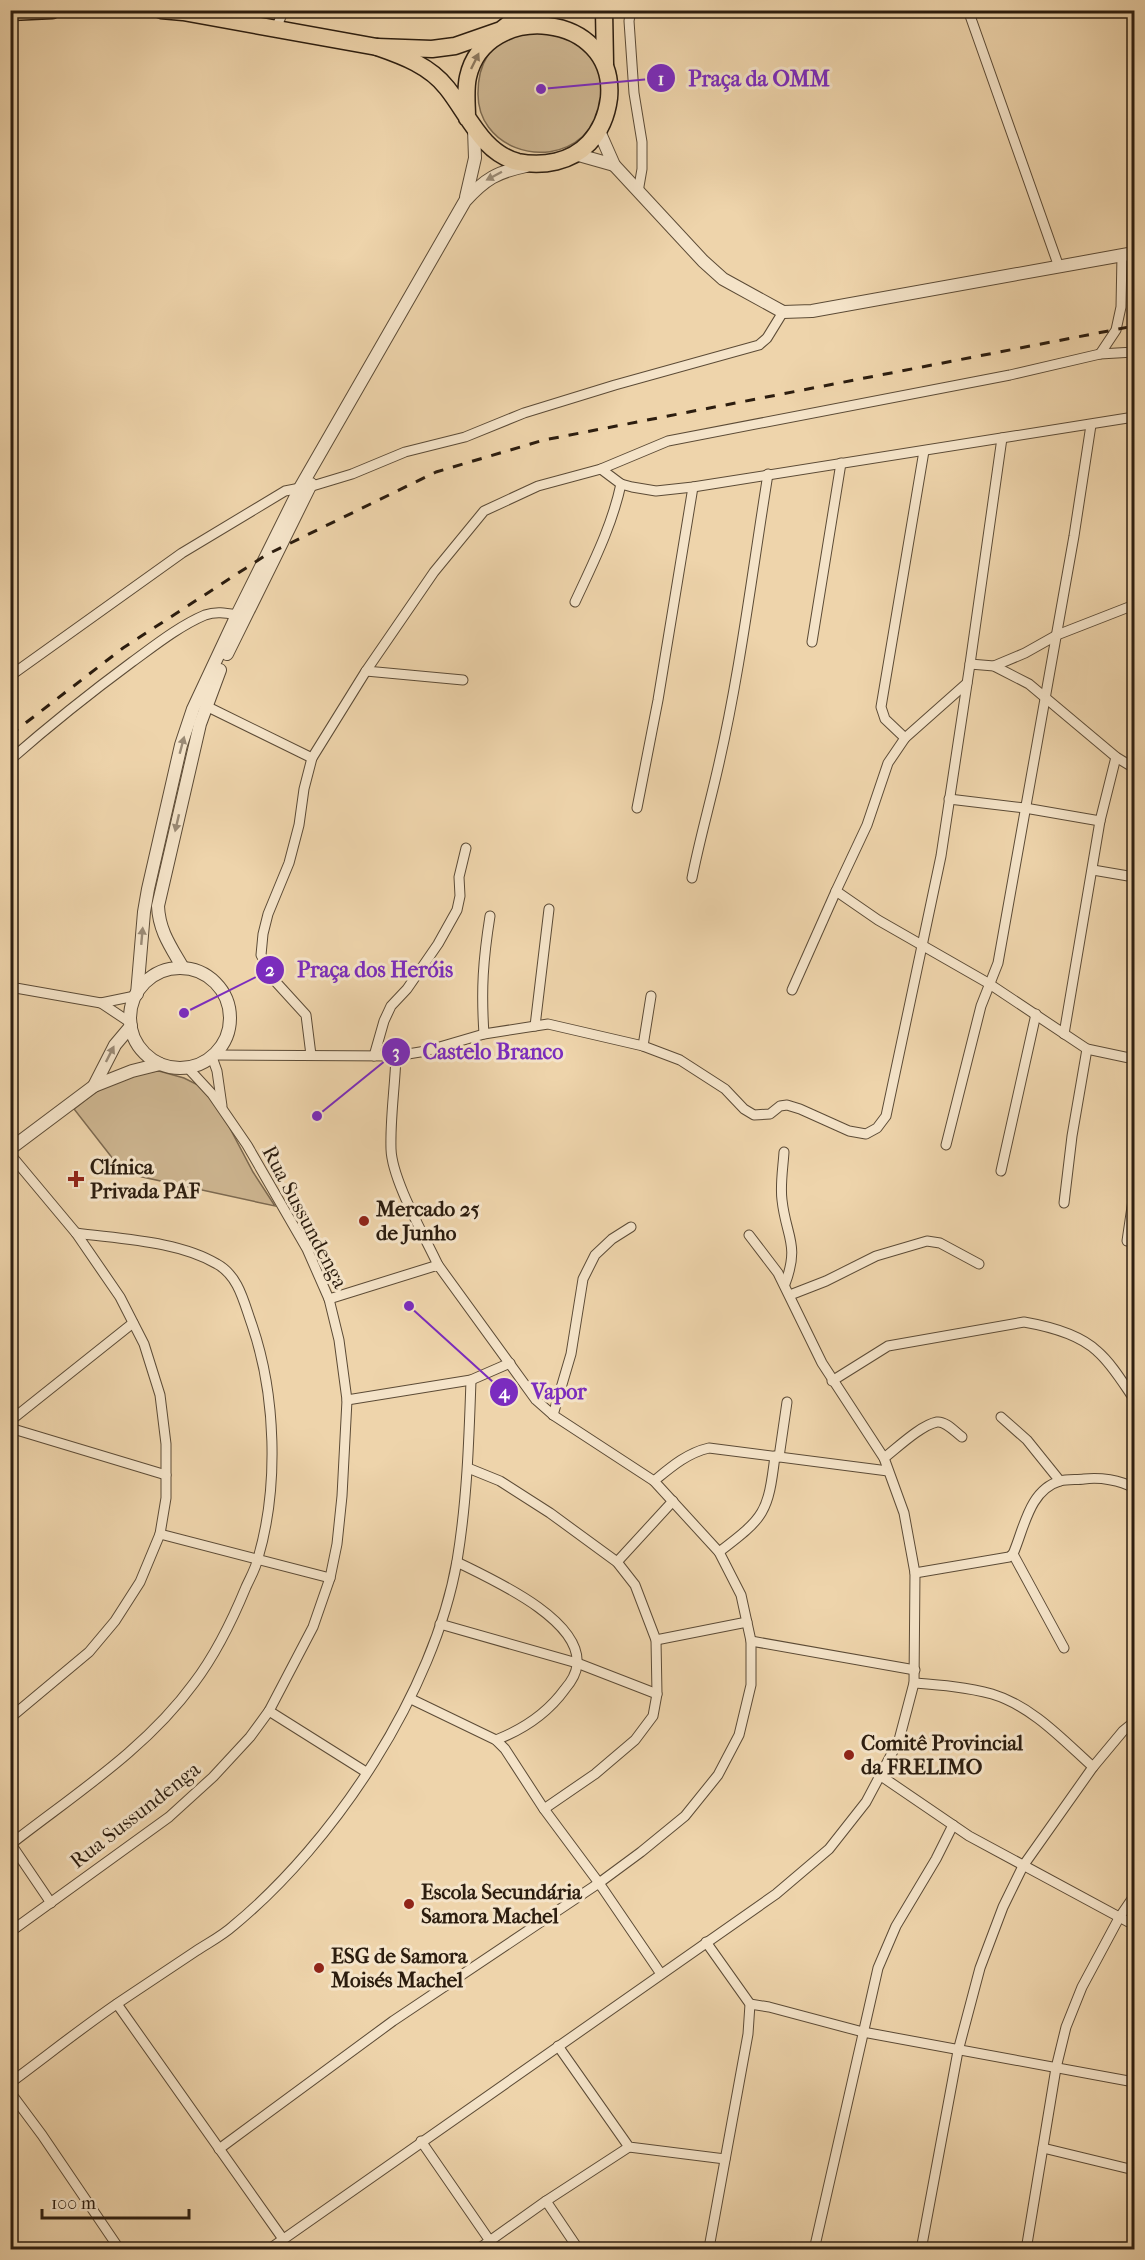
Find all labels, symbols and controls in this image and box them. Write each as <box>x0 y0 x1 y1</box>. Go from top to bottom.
one-way arrow <box>470 53 479 70</box>
callout: Praça da OMM <box>646 58 842 98</box>
text: Praça da OMM <box>688 66 830 92</box>
text: 1 <box>658 69 664 90</box>
one-way arrow <box>486 171 503 181</box>
one-way arrow <box>178 736 187 754</box>
one-way arrow <box>171 813 181 832</box>
one-way arrow <box>137 926 147 945</box>
callout: Praça dos Heróis <box>255 950 465 990</box>
text: Praça dos Heróis <box>297 957 453 983</box>
text: 2 <box>265 960 275 981</box>
callout: Castelo Branco <box>381 1032 576 1072</box>
text: Castelo Branco <box>423 1039 563 1065</box>
text: 3 <box>392 1042 400 1063</box>
one-way arrow <box>106 1046 115 1063</box>
street label: Rua Sussundenga <box>257 1142 353 1293</box>
place label: Clínica Privada PAF <box>90 1155 201 1203</box>
marker: Clínica Privada PAF <box>67 1170 85 1188</box>
place label: Mercado 25 de Junho <box>375 1197 480 1245</box>
marker: Mercado 25 de Junho <box>357 1214 371 1228</box>
callout: Vapor <box>489 1372 598 1412</box>
text: Vapor <box>530 1379 587 1405</box>
text: 4 <box>498 1382 511 1403</box>
place label: Comitê Provincial da FRELIMO <box>861 1731 1023 1779</box>
marker: Comitê Provincial da FRELIMO <box>842 1748 856 1762</box>
street label: Rua Sussundenga <box>65 1757 205 1873</box>
place label: Escola Secundária Samora Machel <box>421 1880 583 1928</box>
marker: Escola Secundária Samora Machel <box>402 1897 416 1911</box>
place label: ESG de Samora Moisés Machel <box>330 1944 469 1992</box>
marker: ESG de Samora Moisés Machel <box>312 1961 326 1975</box>
scale bar <box>42 2182 189 2220</box>
text: 100 m <box>51 2193 96 2214</box>

